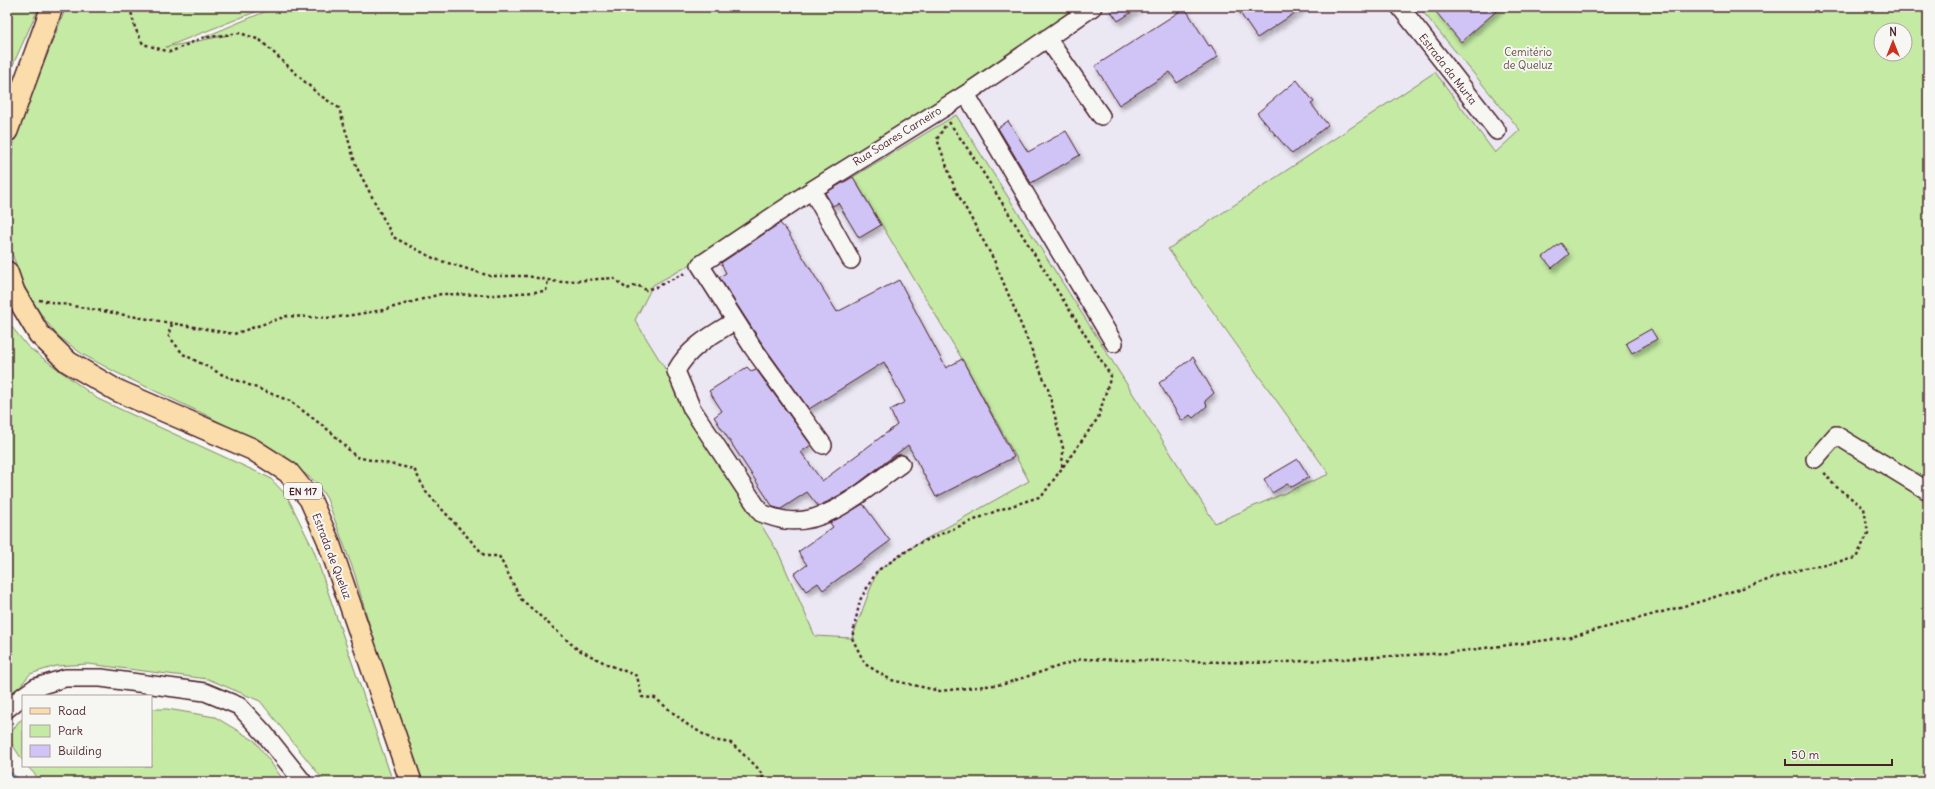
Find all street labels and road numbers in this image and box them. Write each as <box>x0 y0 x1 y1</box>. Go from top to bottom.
street label: Estrada da Murta <box>1416 31 1480 107</box>
street label: Rua Soares Carneiro <box>850 103 944 169</box>
road number: EN 117 <box>284 483 322 499</box>
street label: Estrada de Queluz <box>309 511 355 601</box>

